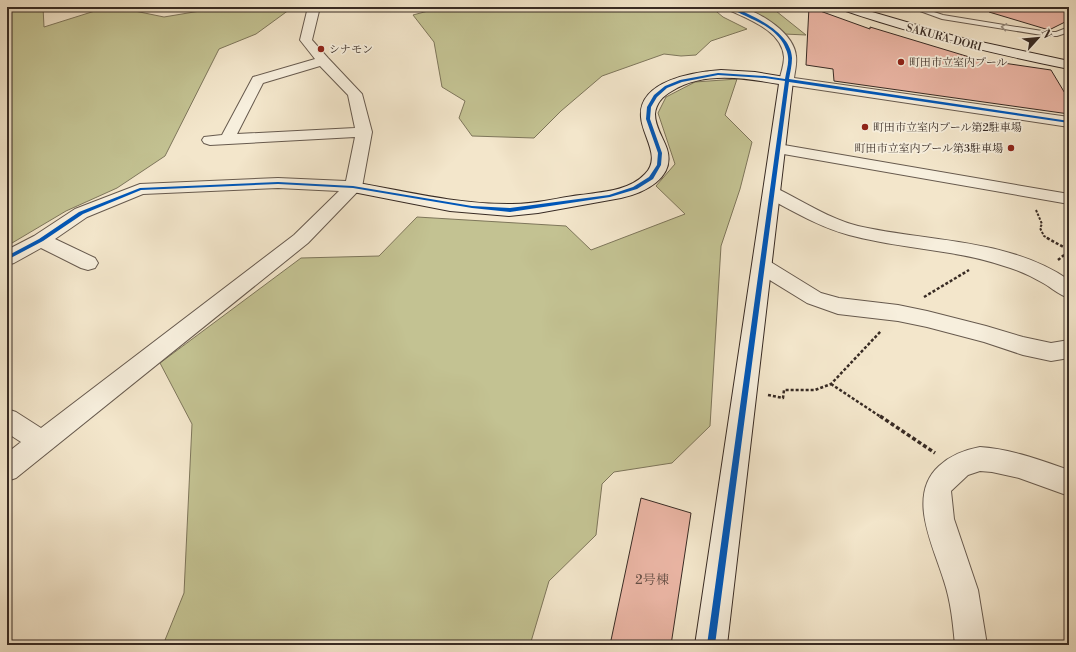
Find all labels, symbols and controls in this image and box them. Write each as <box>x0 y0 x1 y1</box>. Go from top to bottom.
north arrow <box>1018 18 1058 58</box>
street label: SAKURA-DORI <box>904 21 984 55</box>
one-way arrow <box>1001 23 1007 32</box>
text: N <box>1038 27 1054 41</box>
place label: シナモン <box>329 43 373 57</box>
marker: シナモン <box>316 44 326 54</box>
place label: 町田市立室内プール <box>909 56 1007 70</box>
marker: 町田市立室内プール <box>896 57 906 67</box>
place label: 町田市立室内プール第2駐車場 <box>873 121 1022 135</box>
marker: 町田市立室内プール第2駐車場 <box>860 122 870 132</box>
place label: 町田市立室内プール第3駐車場 <box>854 142 1003 156</box>
marker: 町田市立室内プール第3駐車場 <box>1006 143 1016 153</box>
house number: 2号棟 <box>635 572 669 588</box>

